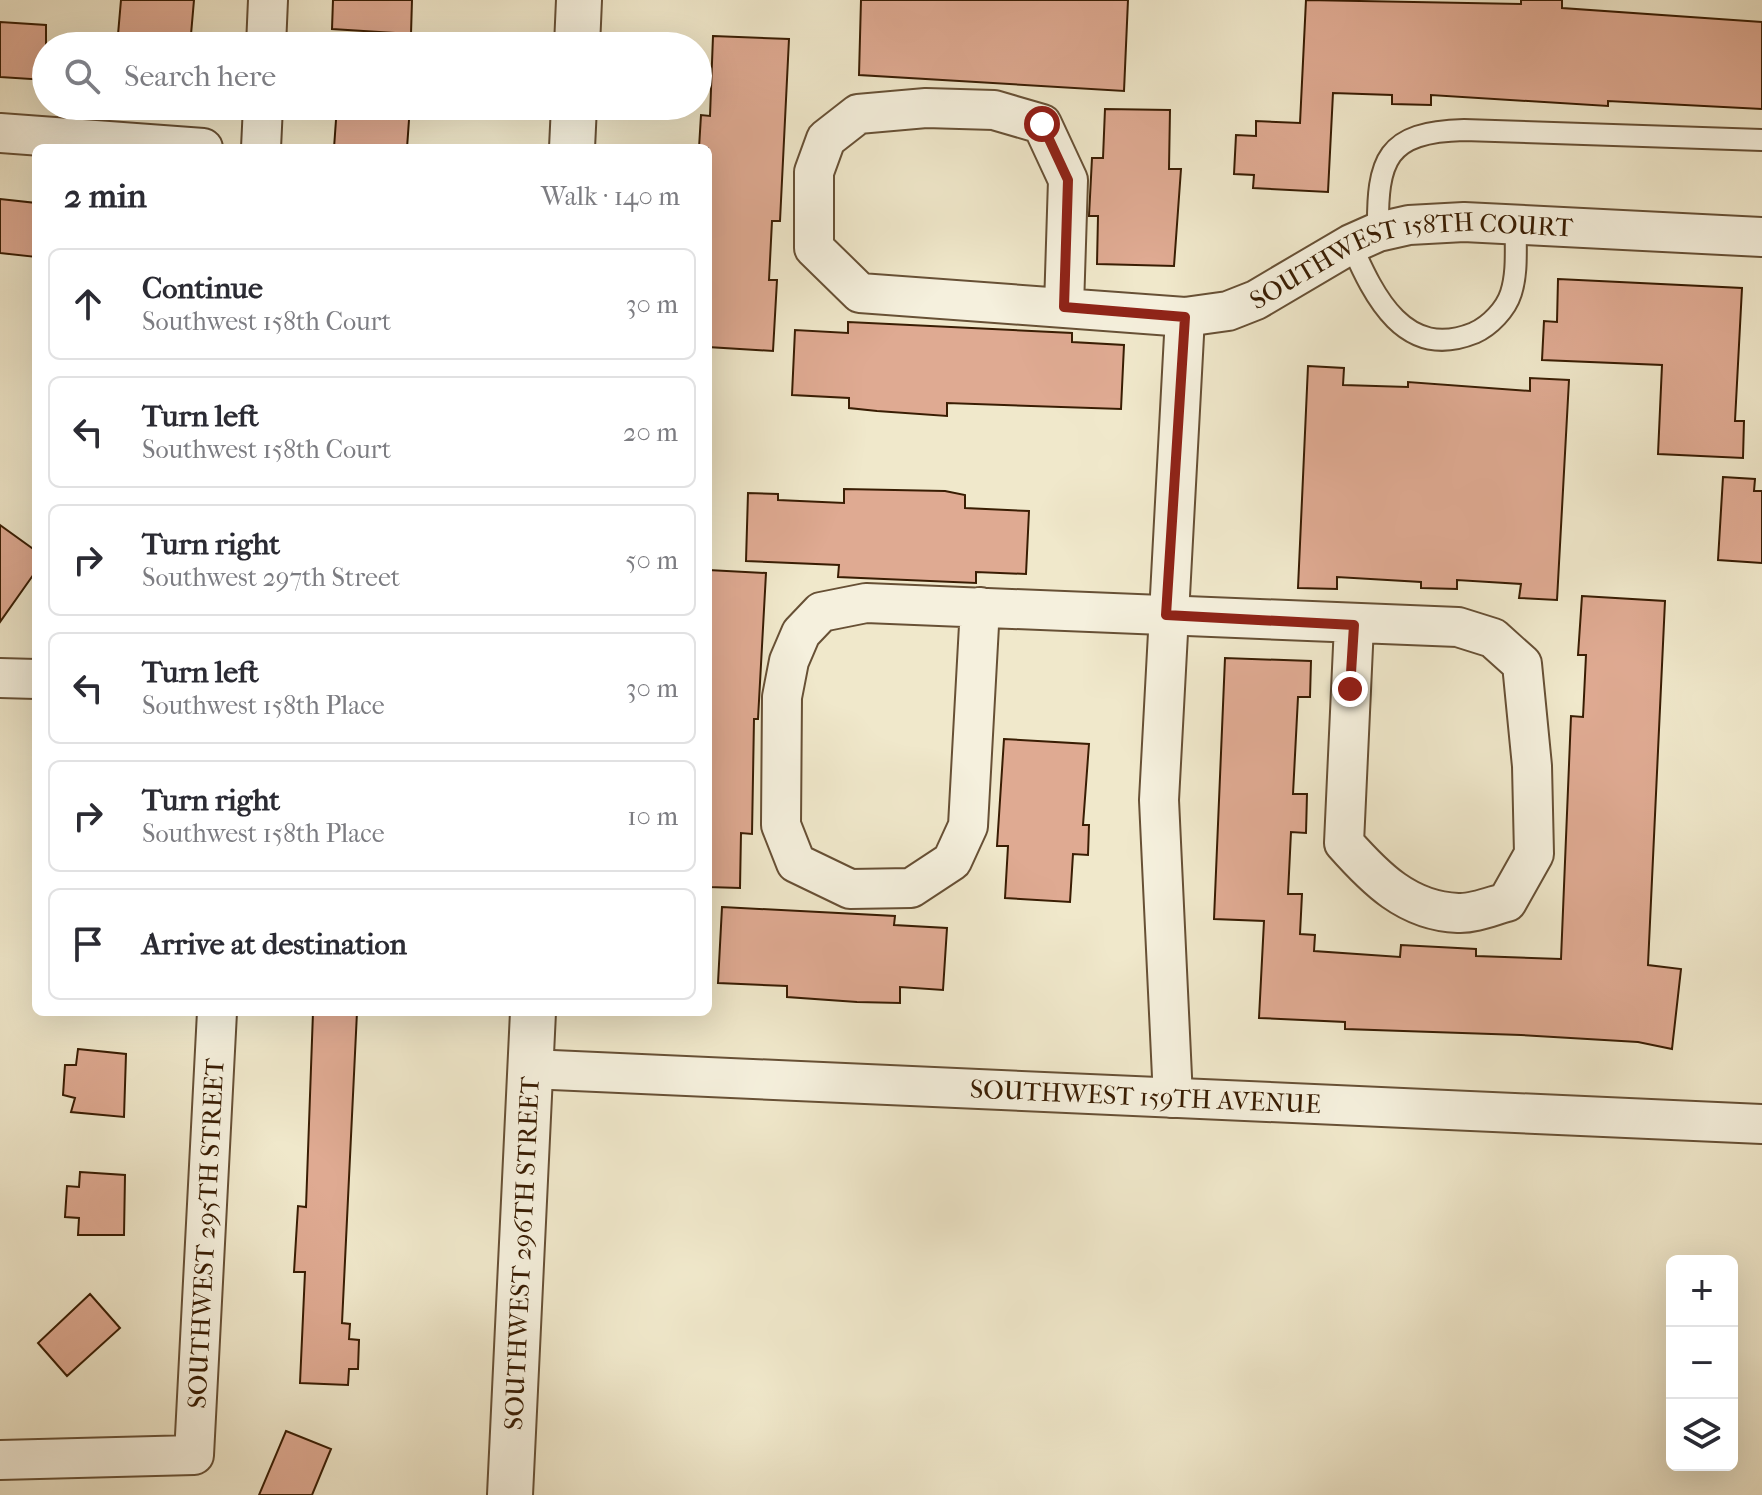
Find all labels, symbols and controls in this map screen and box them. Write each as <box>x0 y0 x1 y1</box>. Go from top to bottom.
search box <box>32 32 712 120</box>
icon: search <box>60 54 104 98</box>
text: Search here <box>124 59 276 94</box>
route start <box>1024 106 1060 142</box>
text: 2 min <box>64 176 147 216</box>
text: Walk · 140 m <box>541 181 680 212</box>
street label: SOUTHWEST 158TH COURT <box>1244 206 1574 316</box>
text: Continue <box>142 271 263 306</box>
icon: ahead <box>66 282 110 326</box>
text: 30 m <box>626 289 678 320</box>
text: Southwest 158th Court <box>142 306 391 337</box>
text: Turn left <box>142 399 259 434</box>
icon: left <box>66 410 110 454</box>
text: 20 m <box>623 417 678 448</box>
text: Southwest 158th Court <box>142 434 391 465</box>
text: Turn right <box>142 527 280 562</box>
icon: right <box>66 538 110 582</box>
text: 50 m <box>625 545 678 576</box>
text: Southwest 297th Street <box>142 562 400 593</box>
text: Turn left <box>142 655 259 690</box>
icon: left <box>66 666 110 710</box>
route end <box>1332 671 1368 707</box>
text: 30 m <box>626 673 678 704</box>
text: Southwest 158th Place <box>142 690 385 721</box>
text: Turn right <box>142 783 280 818</box>
icon: right <box>66 794 110 838</box>
text: 10 m <box>627 801 678 832</box>
text: Southwest 158th Place <box>142 818 385 849</box>
icon: arrive <box>66 922 110 966</box>
text: Arrive at destination <box>142 927 407 962</box>
street label: SOUTHWEST 295TH STREET <box>181 1057 230 1409</box>
street label: SOUTHWEST 159TH AVENUE <box>969 1073 1322 1120</box>
street label: SOUTHWEST 296TH STREET <box>498 1075 545 1431</box>
map controls <box>1666 1255 1738 1471</box>
button: + <box>1666 1255 1738 1327</box>
button: − <box>1666 1327 1738 1399</box>
button: layers <box>1666 1399 1738 1471</box>

